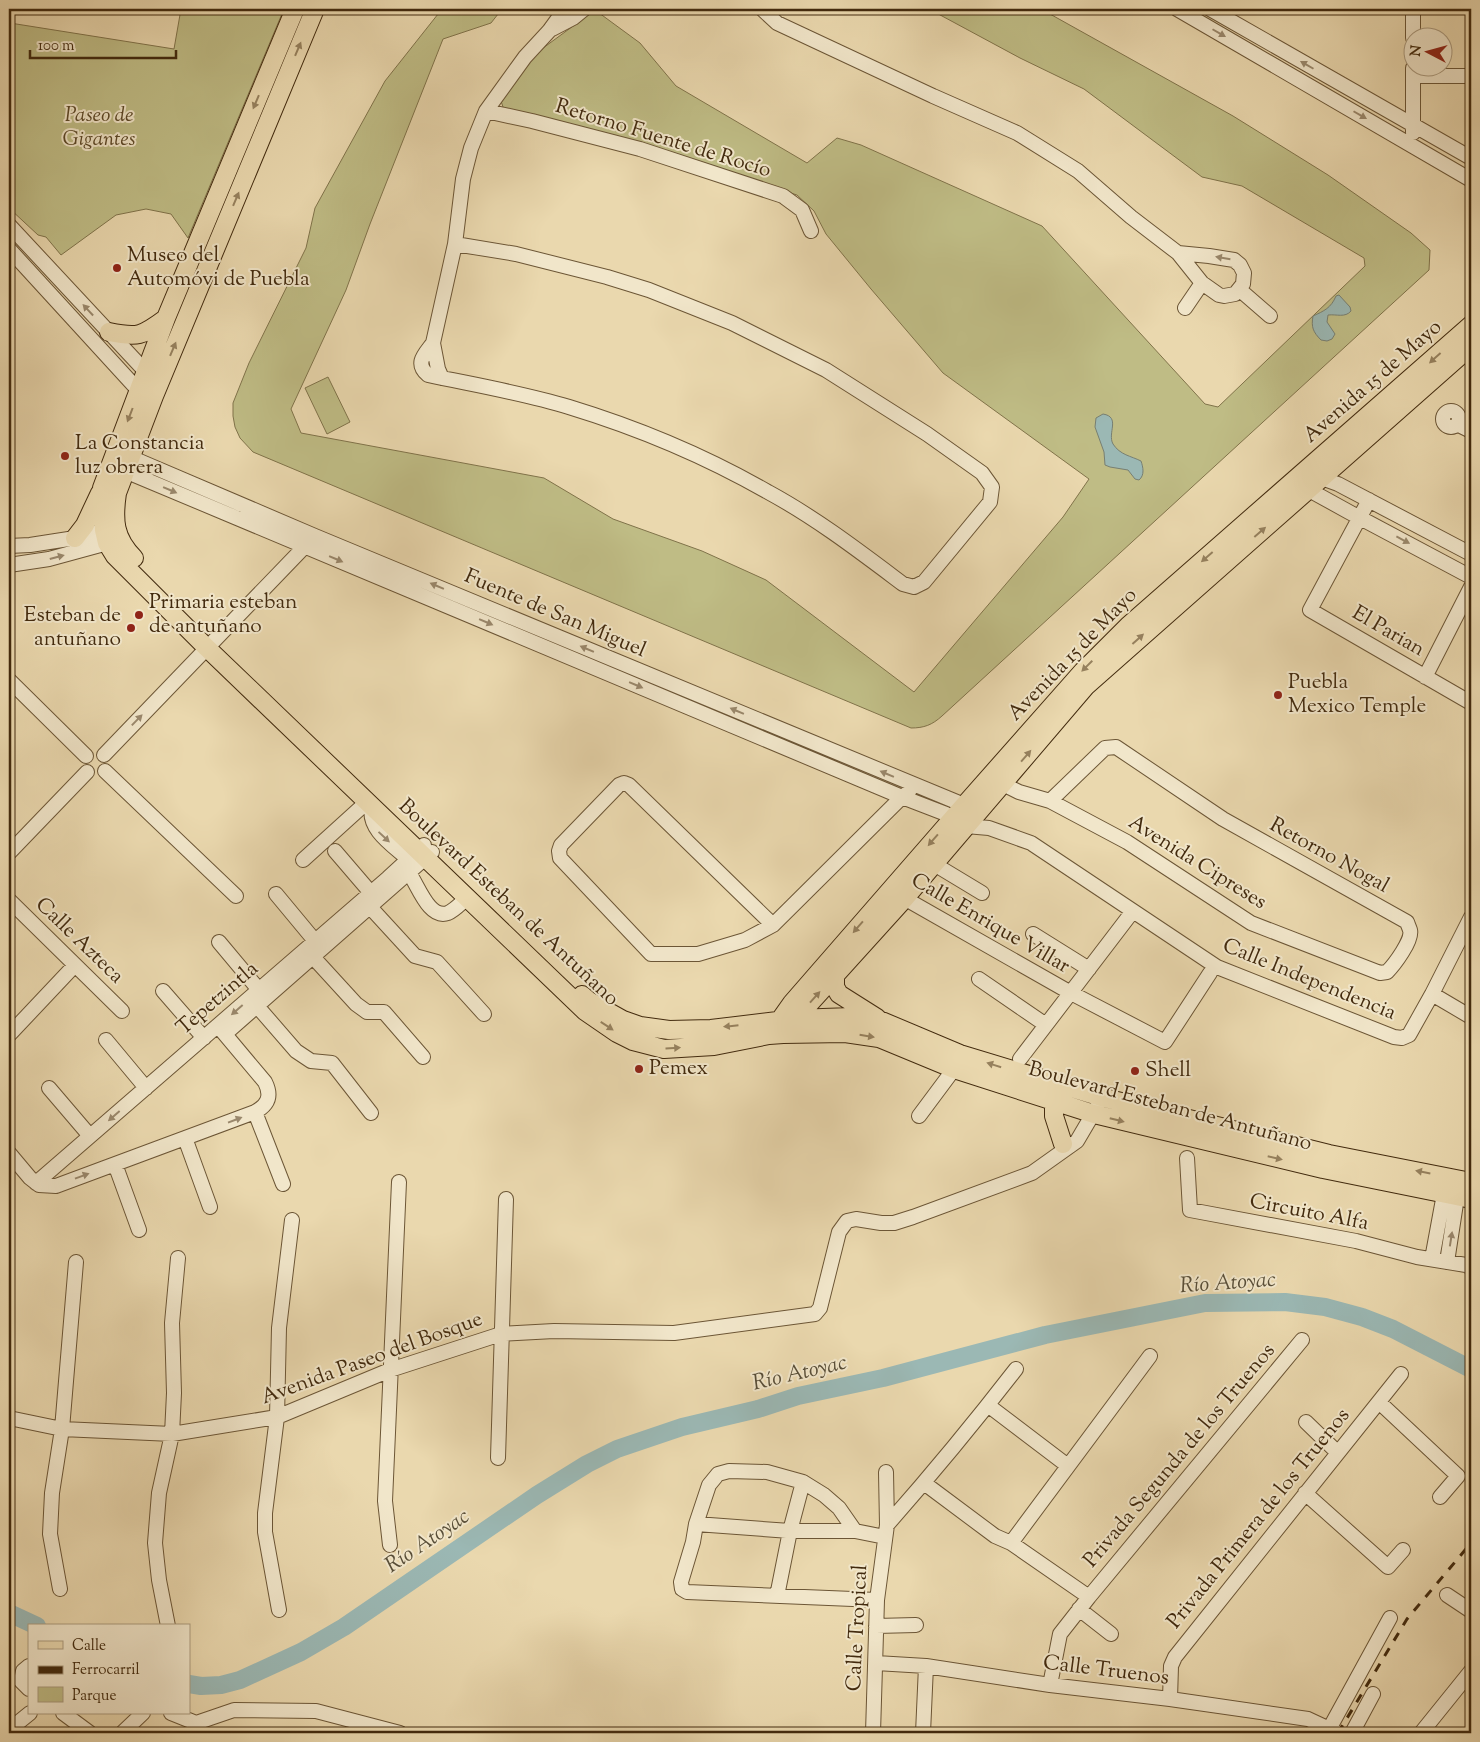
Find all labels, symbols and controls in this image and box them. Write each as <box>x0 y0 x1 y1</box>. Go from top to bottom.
scale bar <box>30 28 176 60</box>
north arrow <box>1402 28 1452 78</box>
one-way arrow <box>1213 29 1226 38</box>
text: 100 m <box>38 36 75 57</box>
one-way arrow <box>295 42 303 56</box>
text: N <box>1407 44 1428 57</box>
one-way arrow <box>1300 61 1315 69</box>
street label: Retorno Fuente de Rocío <box>551 92 775 186</box>
one-way arrow <box>252 95 260 110</box>
park label: Paseo de Gigantes <box>63 101 135 155</box>
one-way arrow <box>1353 111 1366 120</box>
one-way arrow <box>232 192 240 206</box>
place label: Museo del Automóvi de Puebla <box>127 241 310 295</box>
one-way arrow <box>1215 254 1231 262</box>
marker: Museo del Automóvi de Puebla <box>111 262 123 274</box>
one-way arrow <box>82 305 94 317</box>
street label: Avenida 15 de Mayo <box>1297 313 1449 451</box>
one-way arrow <box>169 341 177 356</box>
one-way arrow <box>1428 352 1441 363</box>
one-way arrow <box>126 408 134 423</box>
place label: La Constancia luz obrera <box>75 429 205 483</box>
marker: La Constancia luz obrera <box>59 450 71 462</box>
one-way arrow <box>163 486 177 494</box>
one-way arrow <box>1253 526 1265 538</box>
one-way arrow <box>1396 536 1409 545</box>
one-way arrow <box>1202 551 1214 563</box>
one-way arrow <box>49 553 64 561</box>
one-way arrow <box>329 555 344 563</box>
street label: Fuente de San Miguel <box>459 562 651 666</box>
one-way arrow <box>429 582 444 590</box>
street label: Avenida 15 de Mayo <box>1001 582 1145 728</box>
place label: Primaria esteban de antuñano <box>149 588 298 642</box>
street label: El Parian <box>1346 599 1430 665</box>
place label: Esteban de antuñano <box>24 601 121 655</box>
marker: Primaria esteban de antuñano <box>133 609 145 621</box>
one-way arrow <box>479 618 493 626</box>
marker: Esteban de antuñano <box>125 622 137 634</box>
one-way arrow <box>1131 633 1143 645</box>
one-way arrow <box>579 645 594 652</box>
one-way arrow <box>1081 660 1093 672</box>
place label: Puebla Mexico Temple <box>1288 668 1426 722</box>
one-way arrow <box>628 681 643 689</box>
marker: Puebla Mexico Temple <box>1272 689 1284 701</box>
one-way arrow <box>729 707 744 715</box>
one-way arrow <box>131 714 143 726</box>
one-way arrow <box>1020 750 1031 763</box>
one-way arrow <box>879 770 894 777</box>
street label: Boulevard Esteban de Antuñano <box>391 792 625 1014</box>
street label: Avenida Cipreses <box>1122 808 1272 918</box>
street label: Retorno Nogal <box>1264 811 1394 901</box>
one-way arrow <box>377 831 389 843</box>
one-way arrow <box>927 834 939 846</box>
street label: Calle Enrique Villar <box>905 866 1075 982</box>
street label: Calle Azteca <box>28 891 130 991</box>
one-way arrow <box>852 920 864 932</box>
street label: Calle Independencia <box>1218 931 1401 1029</box>
street label: Tepetzintla <box>170 955 266 1043</box>
one-way arrow <box>809 990 820 1003</box>
one-way arrow <box>230 1004 243 1015</box>
one-way arrow <box>601 1021 614 1031</box>
one-way arrow <box>722 1022 738 1030</box>
one-way arrow <box>859 1032 875 1040</box>
one-way arrow <box>666 1044 682 1052</box>
place label: Pemex <box>649 1054 708 1084</box>
street label: Boulevard Esteban de Antuñano <box>1025 1055 1315 1159</box>
place label: Shell <box>1145 1056 1191 1086</box>
one-way arrow <box>987 1060 1002 1068</box>
marker: Pemex <box>633 1063 645 1075</box>
marker: Shell <box>1129 1065 1141 1077</box>
one-way arrow <box>108 1110 120 1122</box>
one-way arrow <box>228 1116 243 1124</box>
one-way arrow <box>1109 1116 1124 1124</box>
one-way arrow <box>1267 1154 1282 1162</box>
one-way arrow <box>1415 1168 1431 1176</box>
one-way arrow <box>75 1172 90 1179</box>
street label: Circuito Alfa <box>1247 1187 1371 1239</box>
one-way arrow <box>1447 1231 1455 1247</box>
water label: Río Atoyac <box>1179 1265 1277 1303</box>
street label: Avenida Paseo del Bosque <box>257 1305 487 1413</box>
street label: Privada Segunda de los Truenos <box>1077 1337 1283 1575</box>
water label: Río Atoyac <box>749 1348 851 1400</box>
street label: Privada Primera de los Truenos <box>1160 1402 1358 1636</box>
water label: Río Atoyac <box>379 1502 477 1582</box>
street label: Calle Tropical <box>840 1564 876 1692</box>
legend <box>28 1624 190 1714</box>
text: Calle <box>72 1636 106 1657</box>
street label: Calle Truenos <box>1041 1648 1171 1694</box>
text: Ferrocarril <box>72 1660 140 1681</box>
text: Parque <box>72 1686 116 1707</box>

